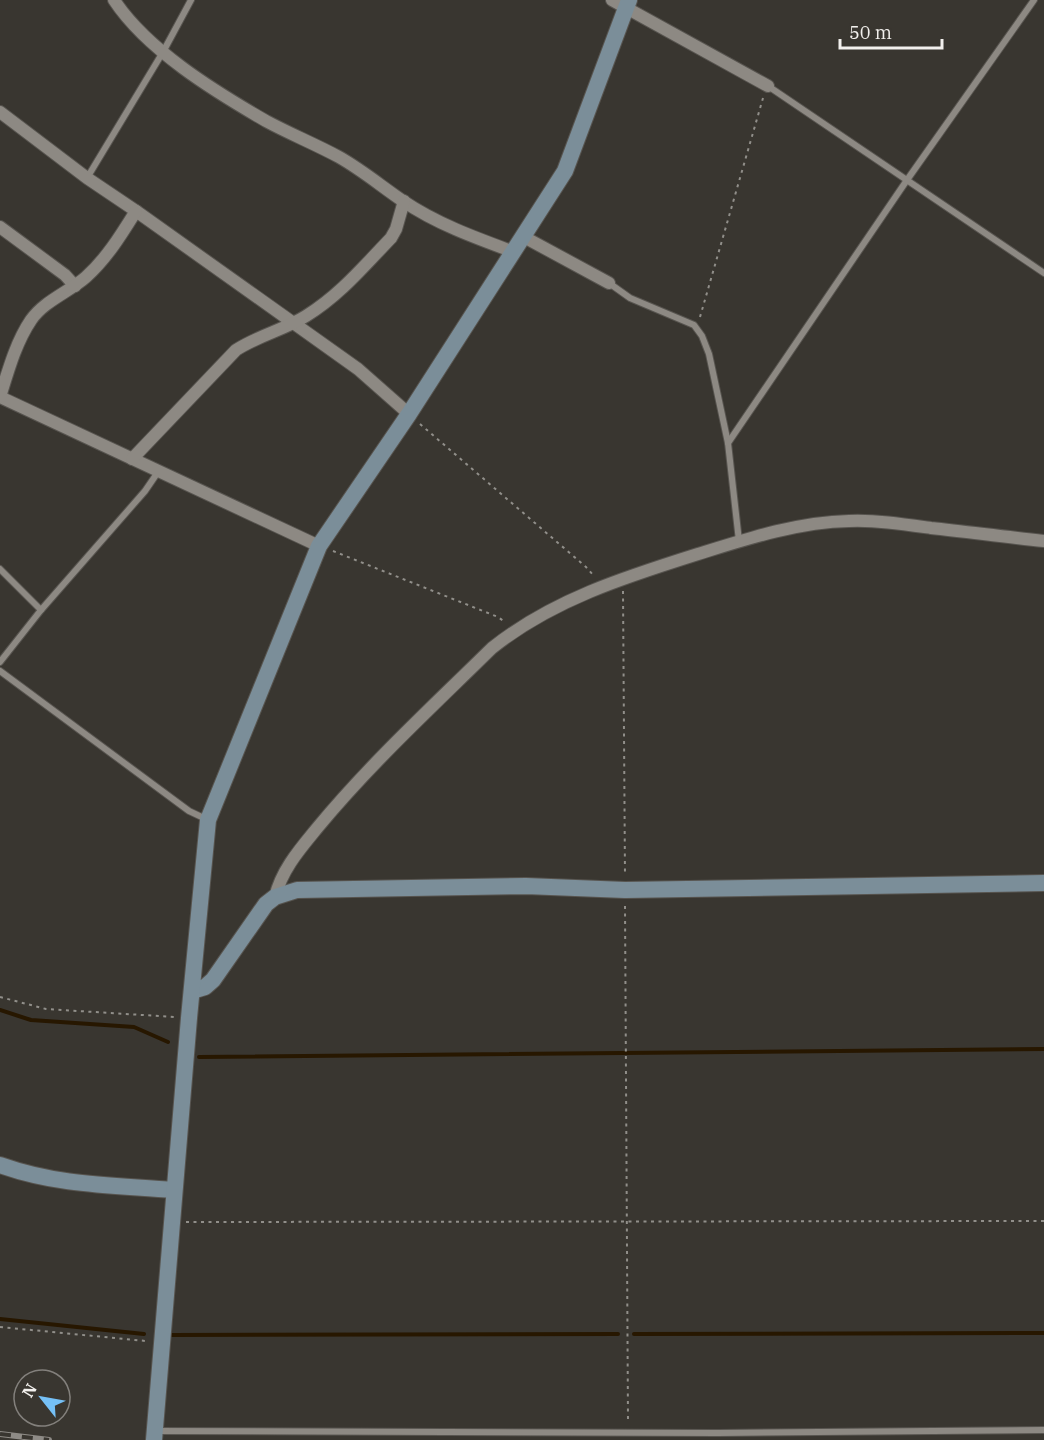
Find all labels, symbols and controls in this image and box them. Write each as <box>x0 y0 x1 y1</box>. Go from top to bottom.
scale bar <box>840 12 942 50</box>
text: 50 m <box>849 21 892 44</box>
north arrow <box>12 1368 72 1428</box>
text: N <box>17 1380 41 1401</box>

